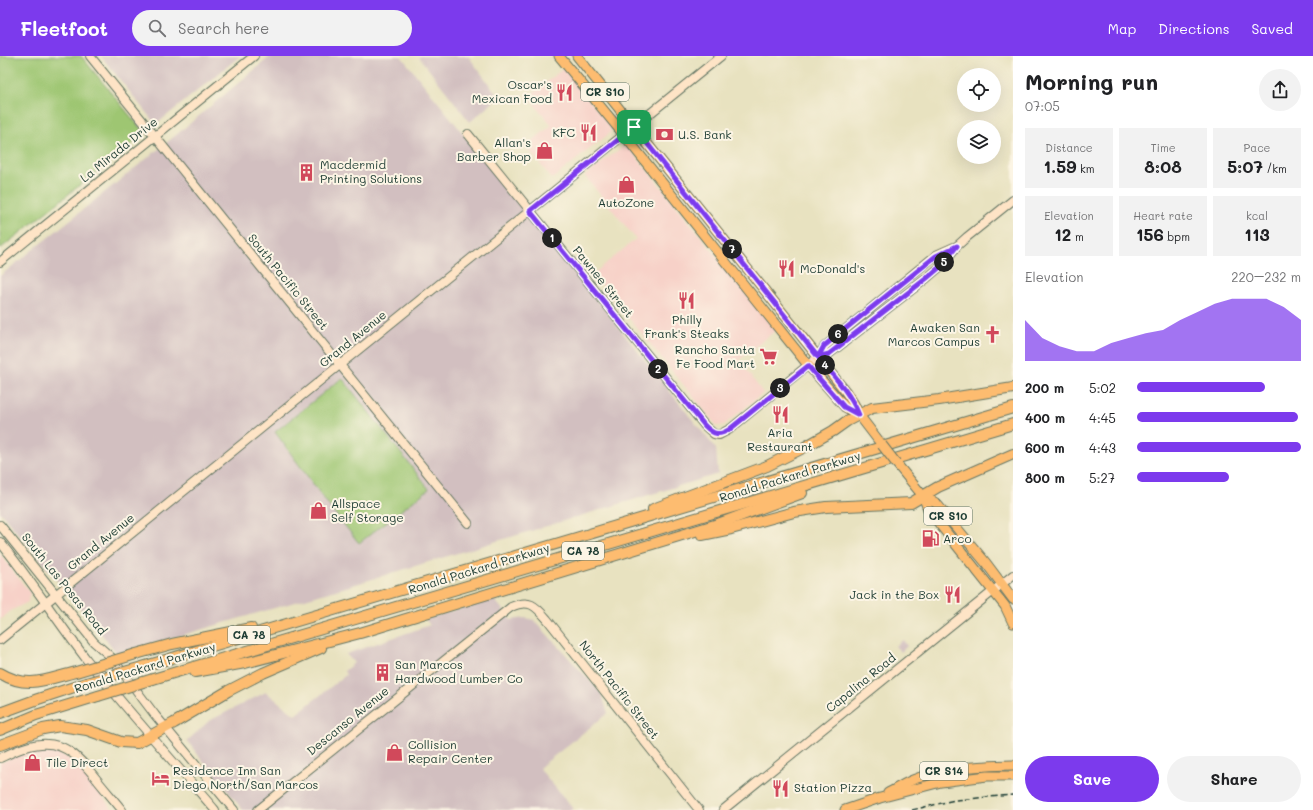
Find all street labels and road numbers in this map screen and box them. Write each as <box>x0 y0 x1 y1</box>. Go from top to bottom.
road number: CR S10 <box>581 83 629 101</box>
street label: La Mirada Drive <box>76 113 160 185</box>
street label: South Pacific Street <box>245 230 333 333</box>
street label: Pawnee Street <box>570 242 638 320</box>
street label: Grand Avenue <box>315 306 389 370</box>
street label: Ronald Packard Parkway <box>717 447 862 505</box>
road number: CR S10 <box>924 507 972 525</box>
street label: Grand Avenue <box>63 509 137 573</box>
street label: South Las Posas Road <box>19 529 111 638</box>
street label: Ronald Packard Parkway <box>406 539 551 597</box>
road number: CA 78 <box>562 542 604 560</box>
road number: CA 78 <box>228 626 270 644</box>
street label: North Pacific Street <box>576 637 663 742</box>
street label: Ronald Packard Parkway <box>72 638 217 696</box>
street label: Capalina Road <box>822 649 899 715</box>
street label: Descanso Avenue <box>303 682 392 758</box>
road number: CR S14 <box>920 762 968 780</box>

